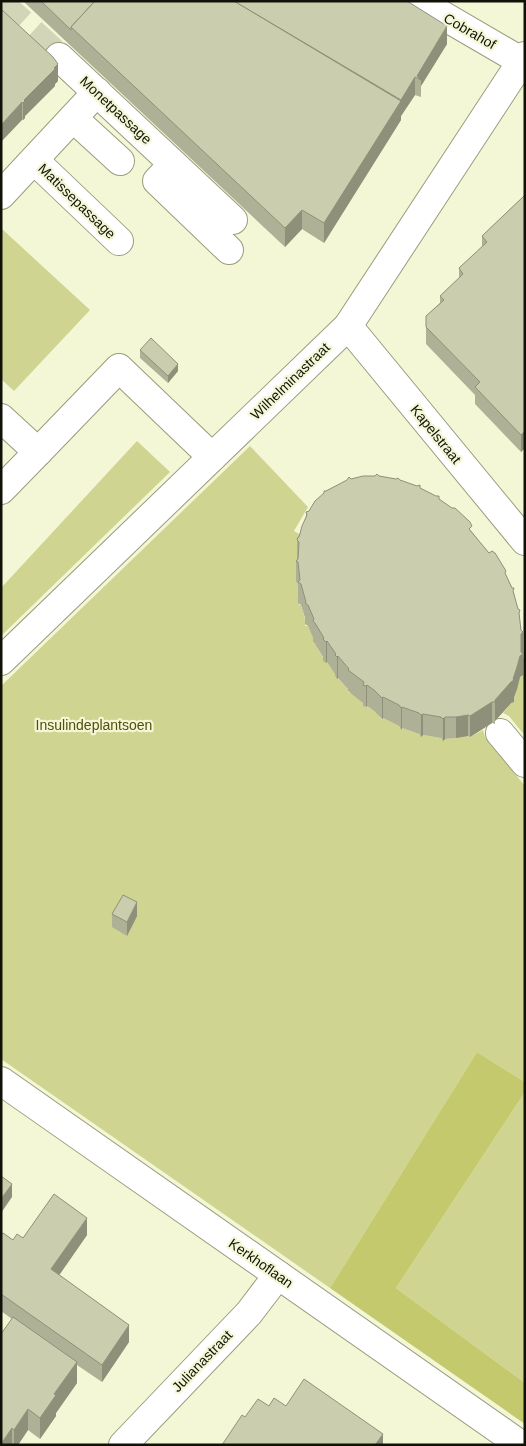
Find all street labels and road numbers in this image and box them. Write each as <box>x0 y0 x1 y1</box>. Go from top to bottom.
street label: Cobrahof <box>441 10 499 52</box>
street label: Monetpassage <box>77 73 155 147</box>
street label: Matissepassage <box>35 160 119 242</box>
street label: Wilhelminastraat <box>247 339 333 423</box>
street label: Kapelstraat <box>407 401 465 467</box>
street label: Kerkhoflaan <box>226 1235 296 1291</box>
street label: Julianastraat <box>169 1327 235 1395</box>

